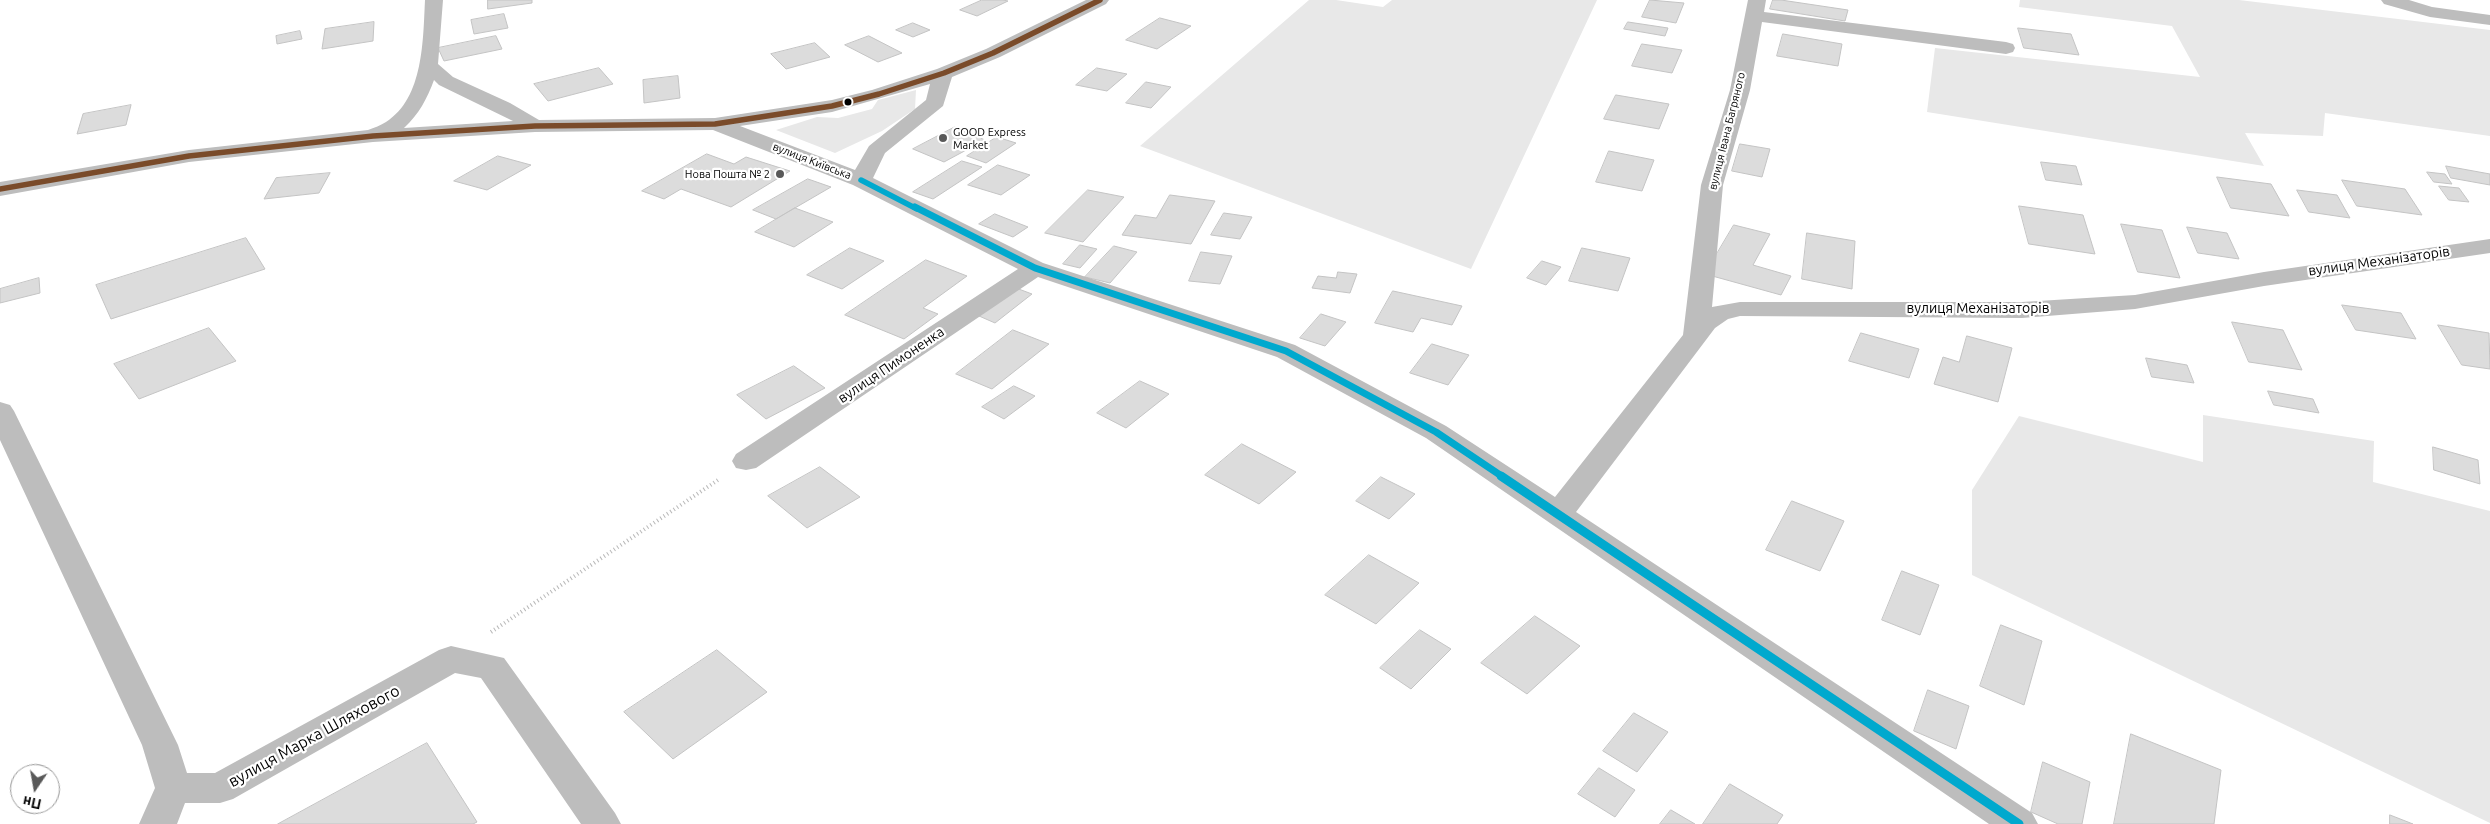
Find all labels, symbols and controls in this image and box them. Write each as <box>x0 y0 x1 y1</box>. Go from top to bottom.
street label: вулиця Івана Багряного <box>1706 71 1748 191</box>
unlabelled marker <box>843 97 853 107</box>
place label: GOOD Express Market <box>953 125 1026 151</box>
marker: GOOD Express Market <box>937 132 949 144</box>
street label: вулиця Київська <box>771 140 853 182</box>
place label: Нова Пошта № 2 <box>685 167 770 181</box>
marker: Нова Пошта № 2 <box>774 168 786 180</box>
street label: вулиця Механізаторів <box>2307 243 2451 279</box>
street label: вулиця Механізаторів <box>1907 300 2049 316</box>
street label: вулиця Пимоненка <box>835 323 947 407</box>
street label: вулиця Марка Шляхового <box>225 681 403 791</box>
north arrow <box>10 764 60 814</box>
text: Пн <box>21 793 43 812</box>

